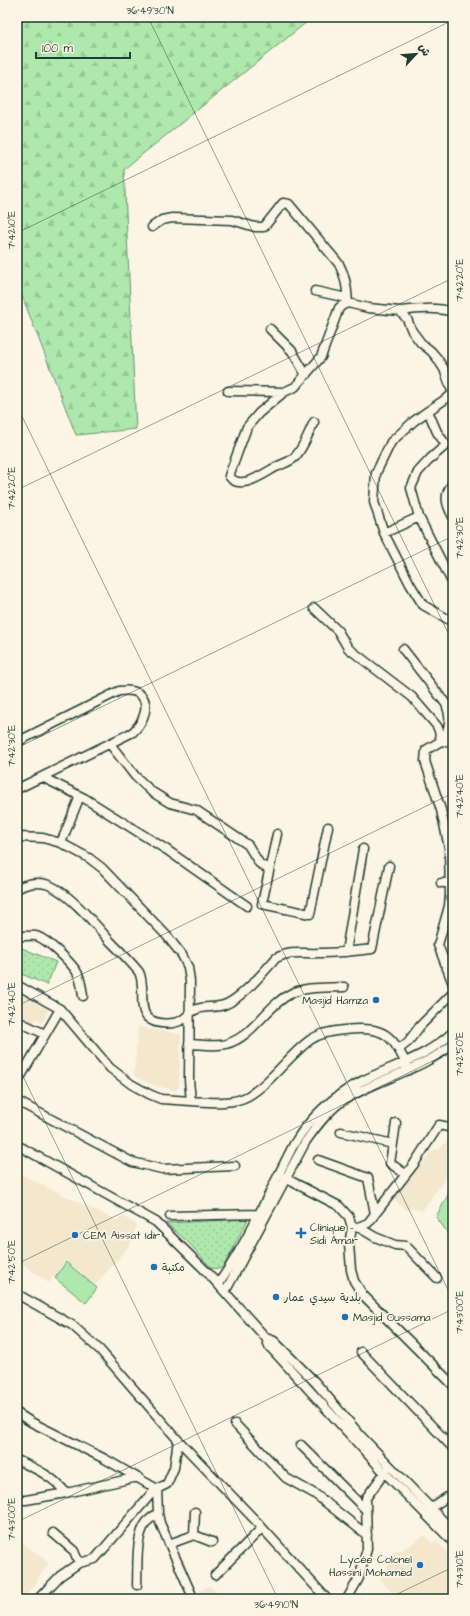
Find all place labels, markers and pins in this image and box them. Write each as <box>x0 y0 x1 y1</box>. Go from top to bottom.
place label: Masjid Hamza <box>302 993 368 1008</box>
marker: Masjid Hamza <box>371 995 381 1005</box>
place label: Clinique - Sidi Amar <box>310 1220 358 1248</box>
marker: Clinique - Sidi Amar <box>295 1227 307 1239</box>
place label: CEM Aissat Idir <box>83 1228 160 1243</box>
marker: CEM Aissat Idir <box>70 1230 80 1240</box>
place label: مكتبة <box>162 1260 185 1275</box>
marker: مكتبة <box>149 1262 159 1272</box>
place label: بلدية سيدي عمار <box>283 1290 361 1306</box>
marker: بلدية سيدي عمار <box>271 1292 281 1302</box>
place label: Masjid Oussama <box>353 1310 431 1325</box>
marker: Masjid Oussama <box>340 1312 350 1322</box>
place label: Lycée Colonel Hassini Mohamed <box>329 1552 412 1580</box>
marker: Lycée Colonel Hassini Mohamed <box>415 1560 425 1570</box>

